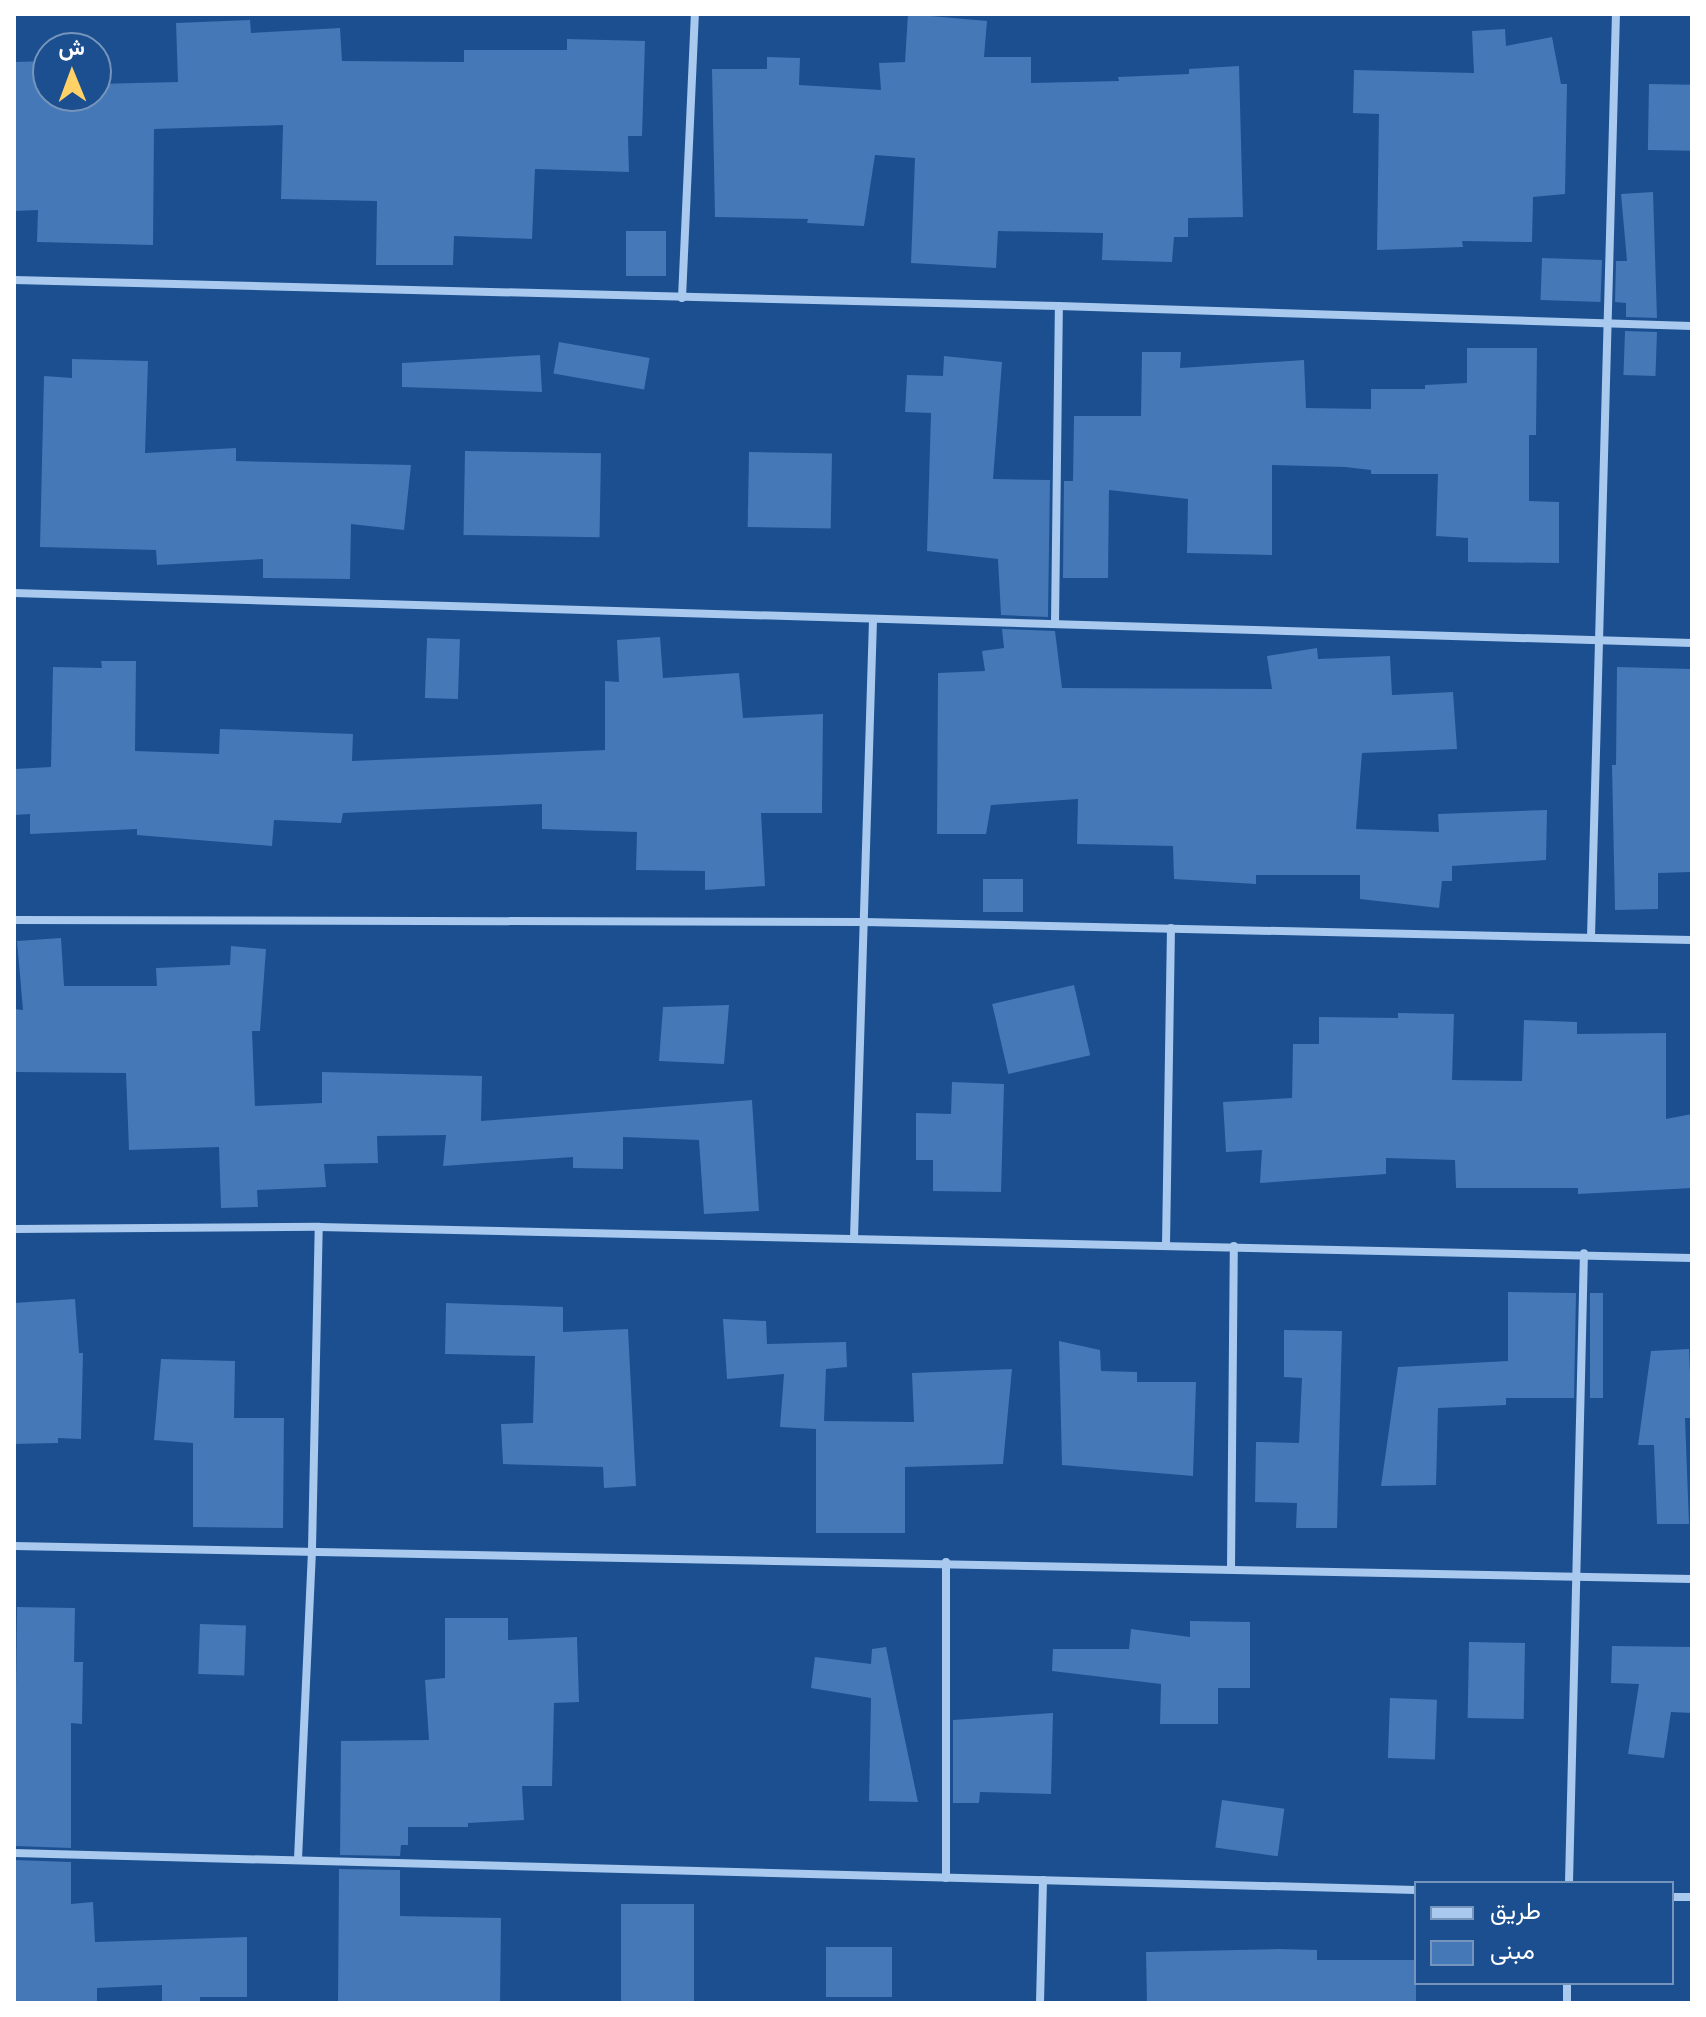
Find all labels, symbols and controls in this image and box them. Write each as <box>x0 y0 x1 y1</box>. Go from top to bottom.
north arrow <box>32 32 112 112</box>
text: ش <box>58 36 85 63</box>
legend <box>1414 1881 1674 1985</box>
text: طريق <box>1490 1898 1541 1928</box>
text: مبنى <box>1490 1938 1535 1968</box>

